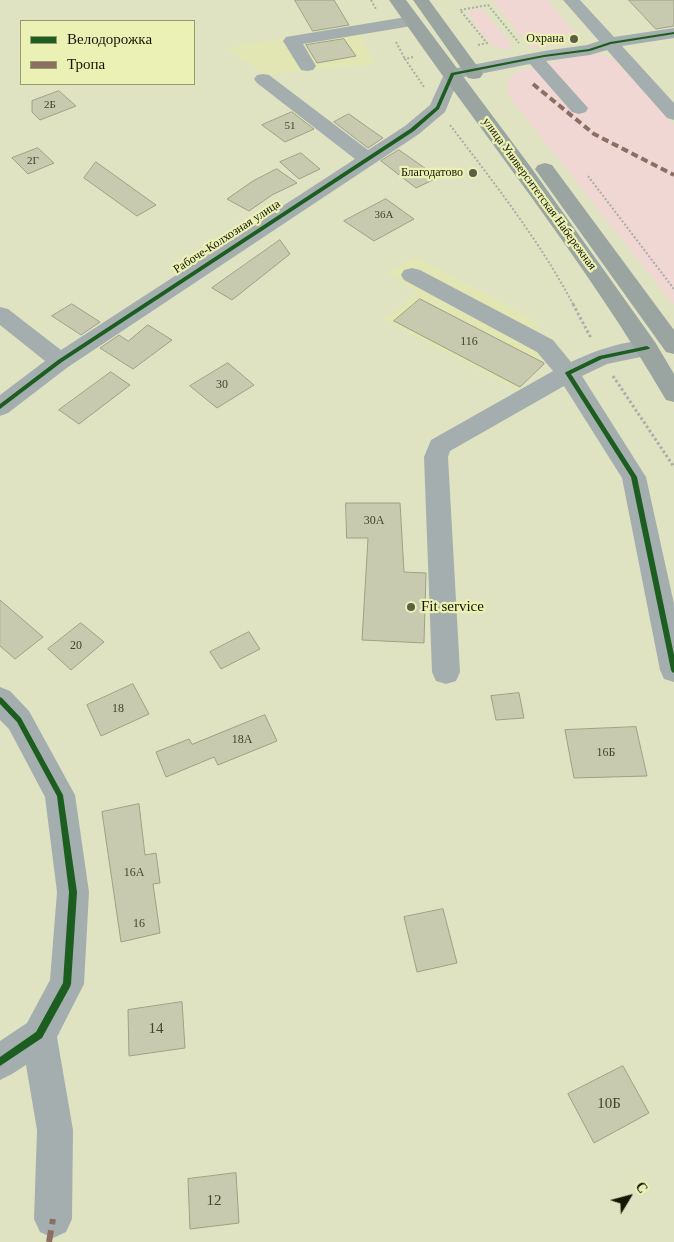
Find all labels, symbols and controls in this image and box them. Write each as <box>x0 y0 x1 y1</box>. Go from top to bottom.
legend <box>20 20 195 85</box>
text: Велодорожка <box>67 31 152 47</box>
place label: Охрана <box>526 32 564 46</box>
marker: Охрана <box>568 33 580 45</box>
text: Тропа <box>67 56 105 72</box>
house number: 2Б <box>44 98 56 112</box>
street label: улица Университетская Набережная <box>479 115 599 273</box>
house number: 51 <box>284 119 296 133</box>
house number: 2Г <box>27 154 39 168</box>
place label: Благодатово <box>401 166 463 180</box>
marker: Благодатово <box>467 167 479 179</box>
street label: Рабоче-Колхозная улица <box>171 197 283 277</box>
house number: 36А <box>375 208 393 222</box>
house number: 116 <box>460 335 478 349</box>
house number: 30 <box>216 378 228 392</box>
house number: 30А <box>364 514 384 528</box>
place label: Fit service <box>421 598 484 616</box>
marker: Fit service <box>405 601 417 613</box>
house number: 20 <box>70 639 82 653</box>
house number: 18 <box>112 702 124 716</box>
house number: 18А <box>232 733 252 747</box>
house number: 16Б <box>597 746 615 760</box>
house number: 16А <box>124 866 144 880</box>
house number: 16 <box>133 917 145 931</box>
house number: 14 <box>148 1020 164 1038</box>
house number: 10Б <box>597 1095 621 1113</box>
north arrow <box>604 1172 654 1222</box>
text: С <box>632 1179 650 1196</box>
house number: 12 <box>206 1192 222 1210</box>

